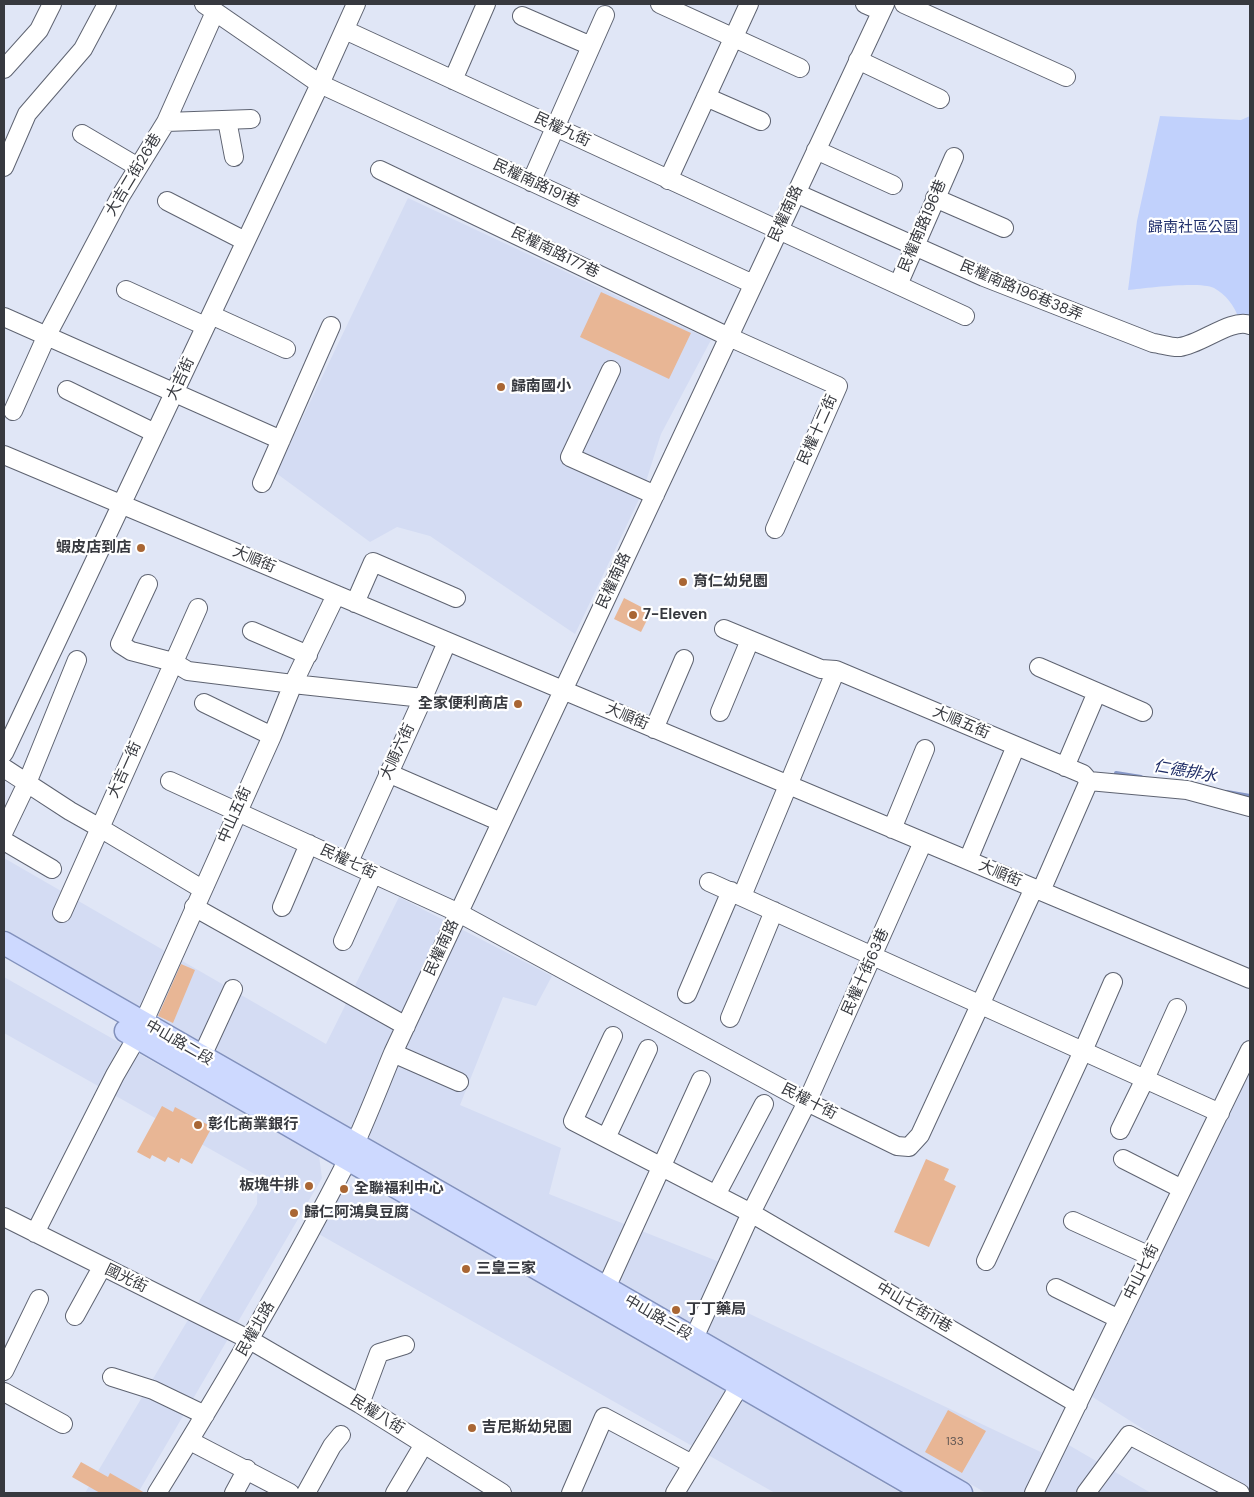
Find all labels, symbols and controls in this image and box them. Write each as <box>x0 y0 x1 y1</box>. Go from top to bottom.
street label: 民權九街 <box>531 109 593 151</box>
street label: 大吉二街26巷 <box>102 130 166 220</box>
street label: 民權南路191巷 <box>490 156 582 212</box>
street label: 民權南路196巷 <box>895 177 951 275</box>
street label: 民權南路 <box>765 183 807 245</box>
park label: 歸南社區公園 <box>1148 219 1238 237</box>
street label: 民權南路177巷 <box>508 224 602 282</box>
street label: 民權南路196巷38弄 <box>957 257 1085 325</box>
street label: 大吉街 <box>163 355 199 403</box>
place label: 歸南國小 <box>511 378 571 396</box>
marker: 歸南國小 <box>495 381 507 393</box>
street label: 民權十二街 <box>795 392 841 468</box>
place label: 蝦皮店到店 <box>56 539 131 557</box>
marker: 蝦皮店到店 <box>135 542 147 554</box>
street label: 大順街 <box>230 543 278 577</box>
street label: 民權南路 <box>593 550 635 612</box>
place label: 育仁幼兒園 <box>693 573 768 591</box>
marker: 育仁幼兒園 <box>677 576 689 588</box>
place label: 7-Eleven <box>643 606 707 624</box>
marker: 7-Eleven <box>627 609 639 621</box>
place label: 全家便利商店 <box>418 695 508 713</box>
marker: 全家便利商店 <box>512 698 524 710</box>
street label: 大順街 <box>603 700 651 734</box>
street label: 大順五街 <box>930 703 992 743</box>
street label: 大順六街 <box>377 721 419 783</box>
street label: 大吉一街 <box>105 739 145 801</box>
water label: 仁德排水 <box>1152 757 1218 787</box>
street label: 中山五街 <box>215 784 255 846</box>
street label: 民權七街 <box>317 841 379 883</box>
street label: 大順街 <box>976 857 1024 891</box>
street label: 民權南路 <box>421 917 463 979</box>
street label: 民權十街63巷 <box>839 926 893 1018</box>
street label: 中山路二段 <box>142 1016 216 1070</box>
street label: 民權十街 <box>778 1080 840 1124</box>
place label: 彰化商業銀行 <box>208 1116 298 1134</box>
marker: 彰化商業銀行 <box>192 1119 204 1131</box>
place label: 板塊牛排 <box>239 1177 299 1195</box>
marker: 板塊牛排 <box>303 1180 315 1192</box>
place label: 全聯福利中心 <box>354 1180 444 1198</box>
marker: 全聯福利中心 <box>338 1183 350 1195</box>
place label: 歸仁阿鴻臭豆腐 <box>304 1204 409 1222</box>
marker: 歸仁阿鴻臭豆腐 <box>288 1207 300 1219</box>
street label: 中山七街 <box>1121 1241 1163 1303</box>
place label: 三皇三家 <box>476 1260 536 1278</box>
street label: 國光街 <box>102 1261 150 1297</box>
marker: 三皇三家 <box>460 1263 472 1275</box>
street label: 中山七街11巷 <box>873 1279 955 1337</box>
street label: 中山路三段 <box>621 1291 695 1345</box>
street label: 民權北路 <box>233 1299 279 1359</box>
place label: 丁丁藥局 <box>686 1301 746 1319</box>
marker: 丁丁藥局 <box>670 1304 682 1316</box>
street label: 民權八街 <box>347 1391 407 1439</box>
place label: 吉尼斯幼兒園 <box>482 1419 572 1437</box>
marker: 吉尼斯幼兒園 <box>466 1422 478 1434</box>
house number: 133 <box>946 1435 964 1449</box>

